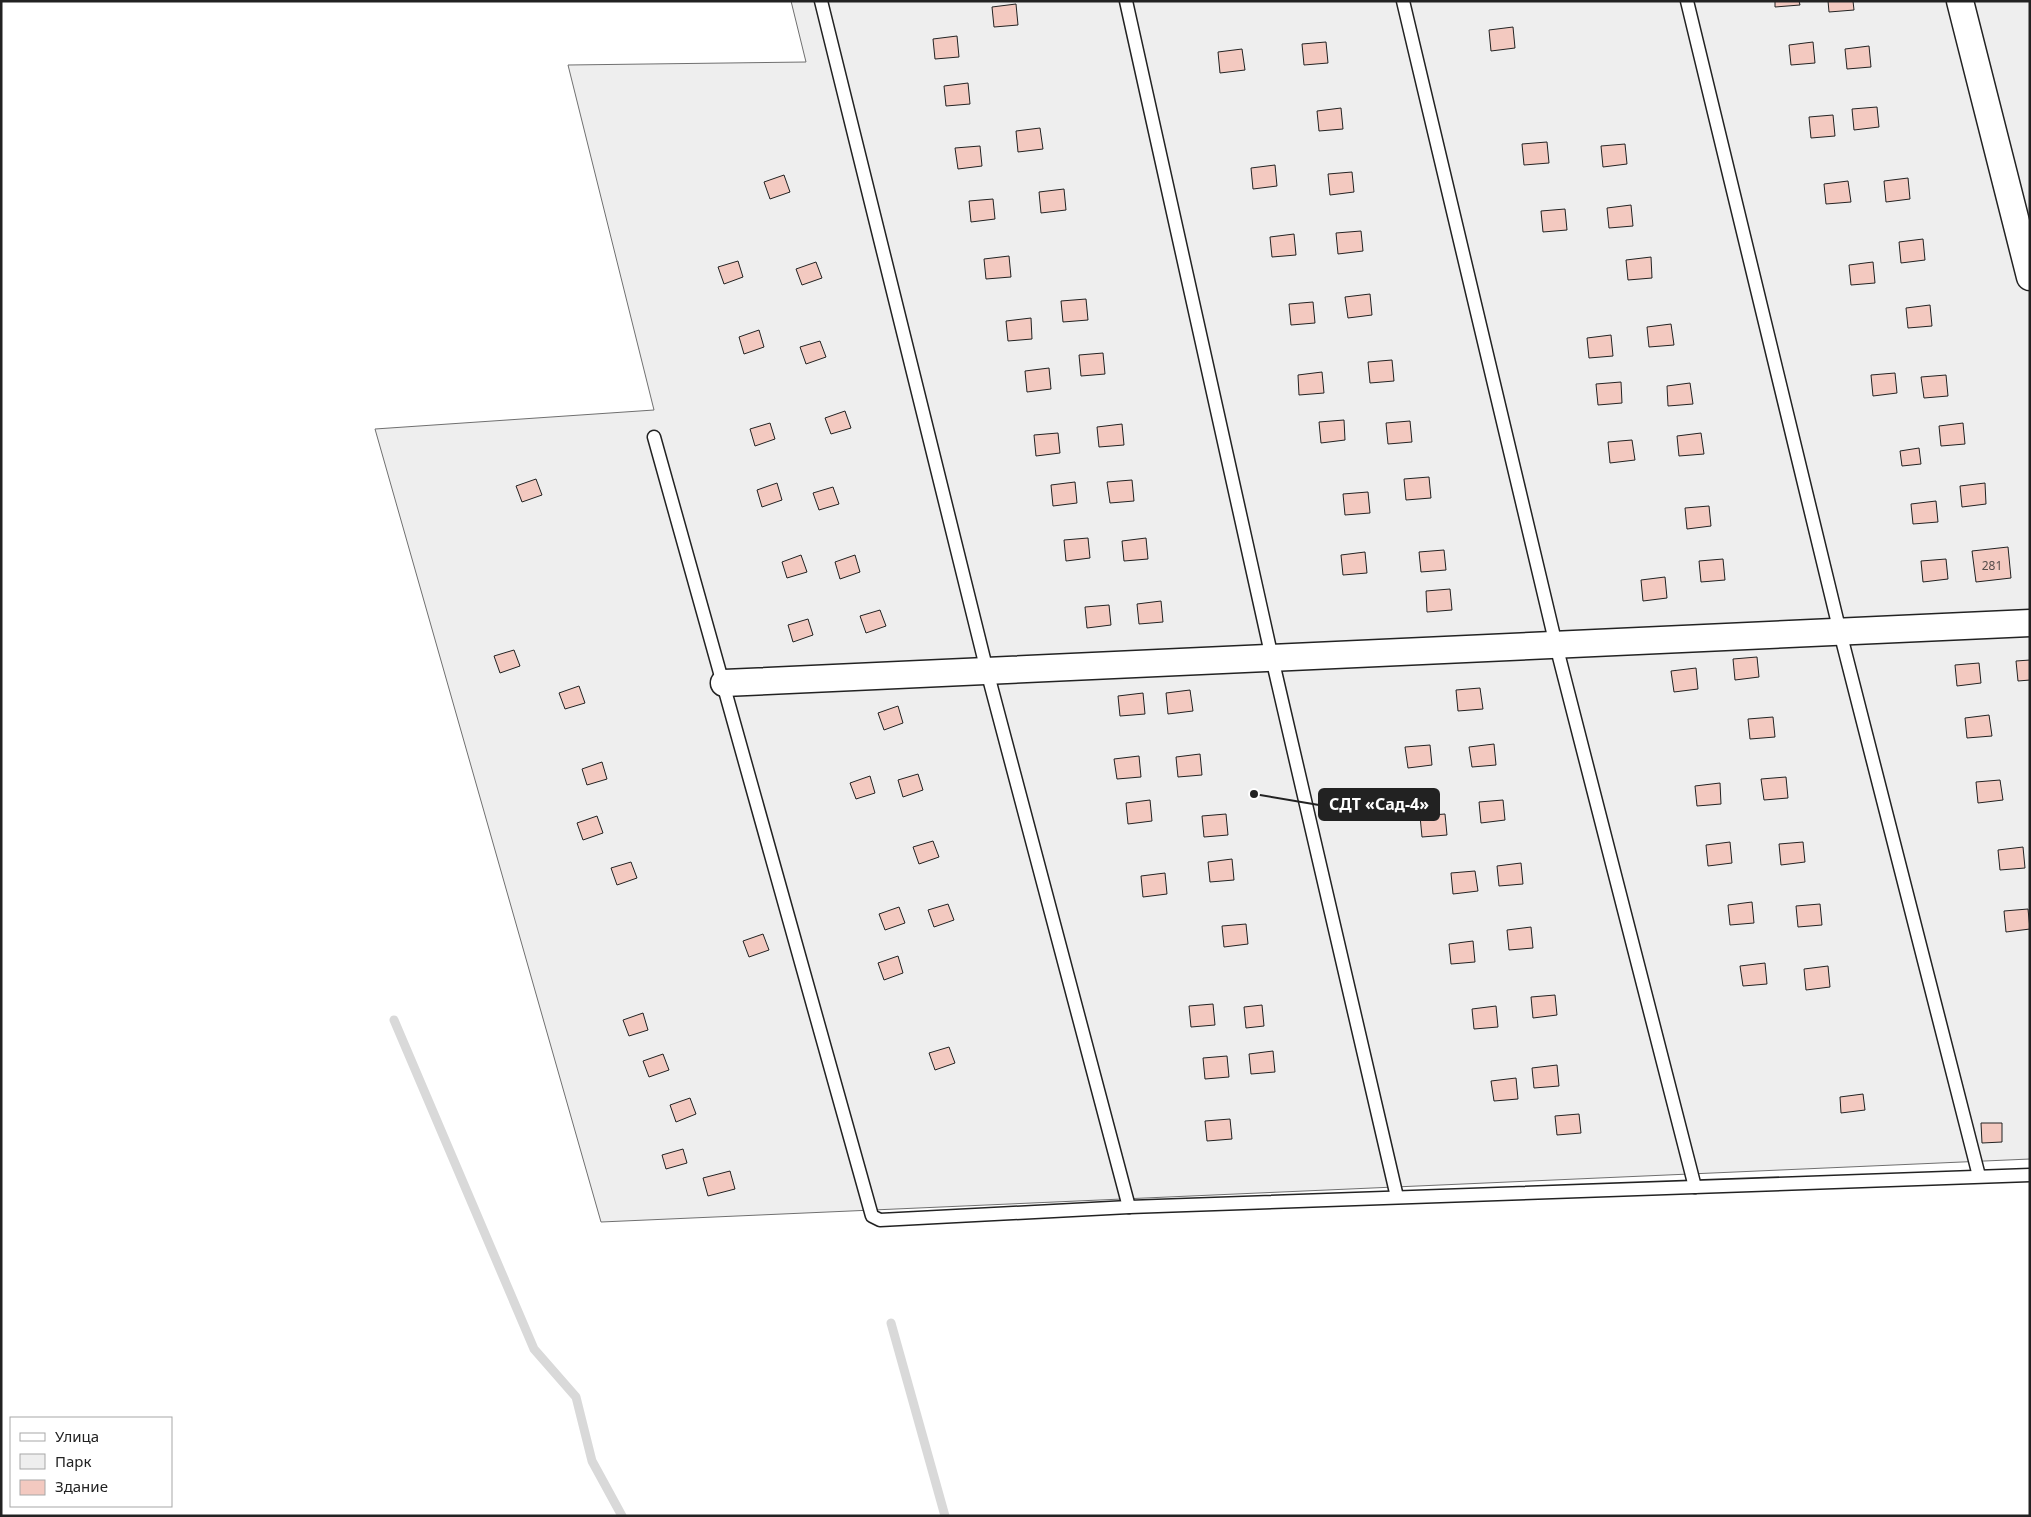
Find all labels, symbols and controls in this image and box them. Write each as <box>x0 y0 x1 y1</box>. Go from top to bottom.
house number: 281 <box>1982 557 2002 574</box>
callout: СДТ «Сад-4» <box>1319 789 1439 820</box>
text: СДТ «Сад-4» <box>1329 793 1429 815</box>
legend <box>10 1417 172 1507</box>
text: Улица <box>55 1426 99 1446</box>
text: Парк <box>55 1451 91 1471</box>
text: Здание <box>55 1476 108 1496</box>

